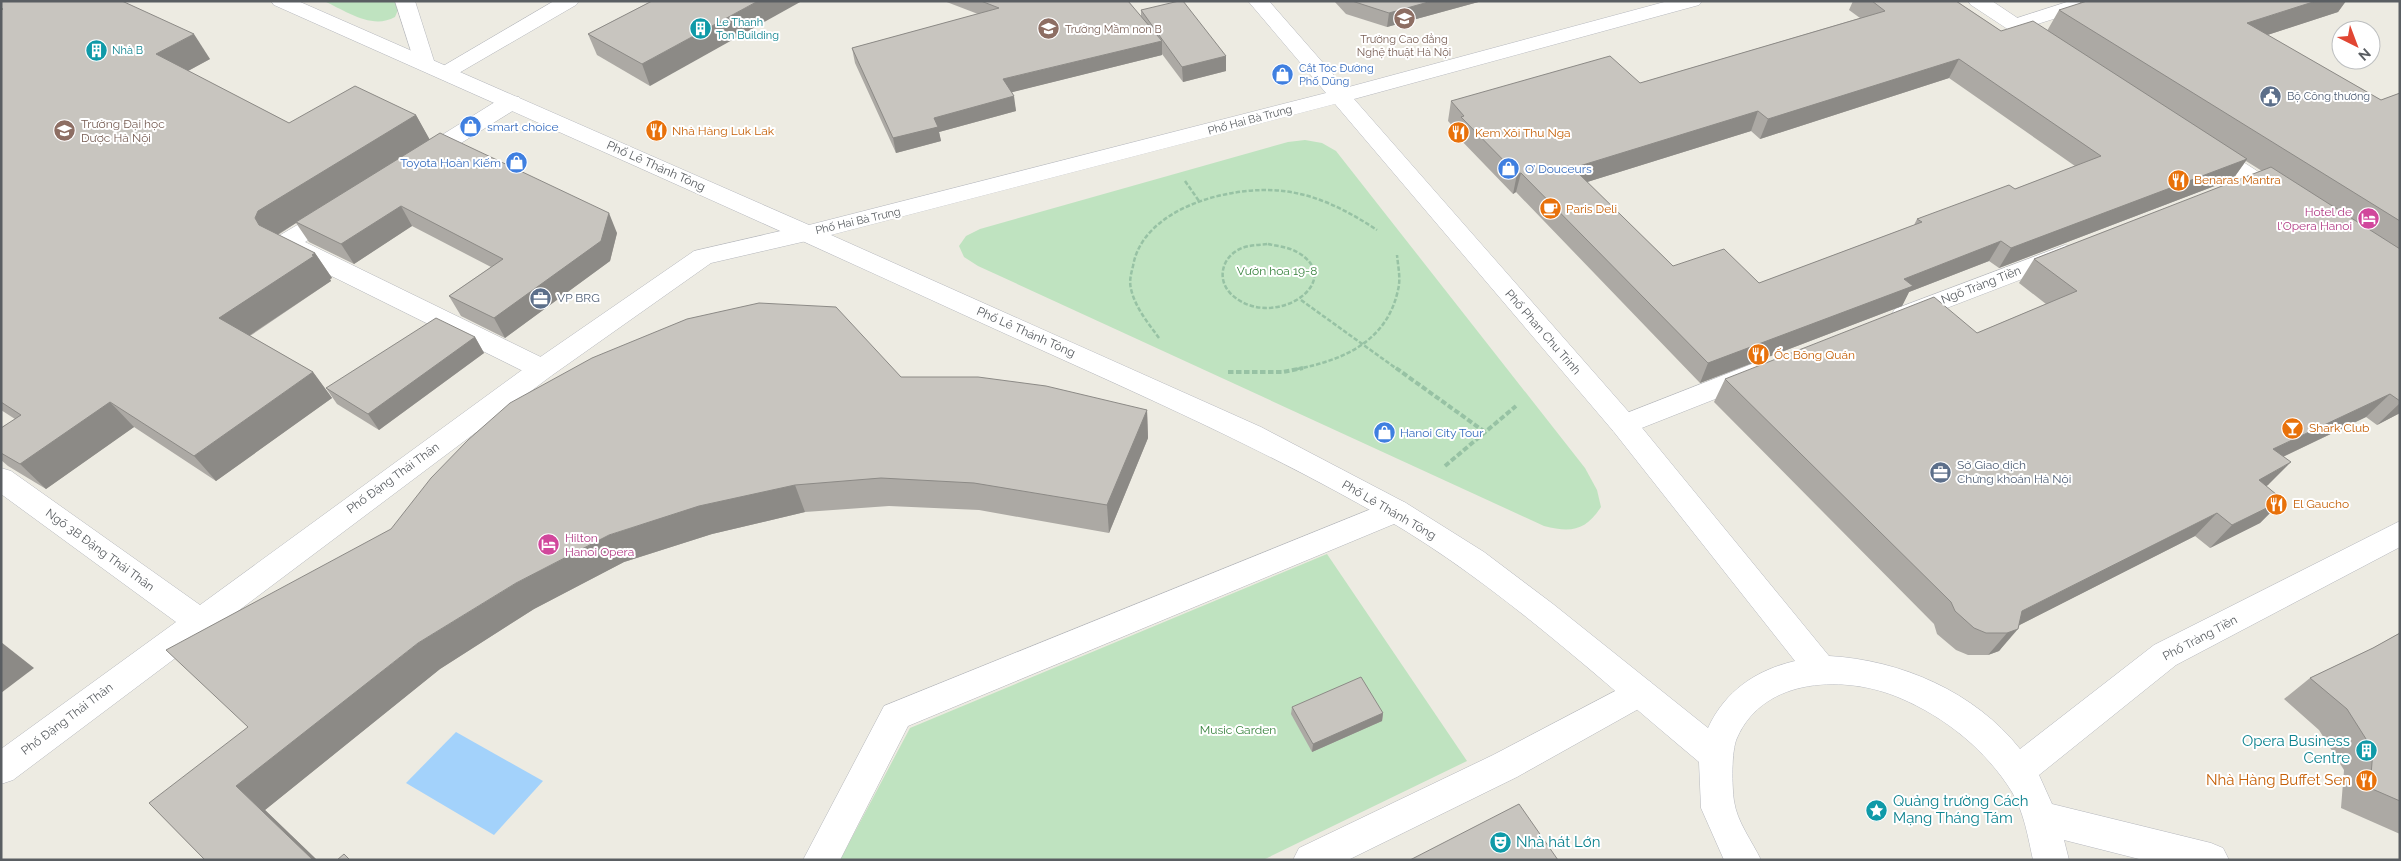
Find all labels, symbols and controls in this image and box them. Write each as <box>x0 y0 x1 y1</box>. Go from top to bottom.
school or university icon: Trường Cao đẳng Nghệ thuật Hà Nội <box>1392 6 1416 30</box>
building icon: Le Thanh Ton Building <box>688 16 712 40</box>
place label: Le Thanh Ton Building <box>716 16 779 42</box>
school or university icon: Trường Mầm non B <box>1037 17 1061 41</box>
north arrow <box>2331 20 2381 70</box>
place label: Trường Mầm non B <box>1065 23 1162 36</box>
place label: Trường Cao đẳng Nghệ thuật Hà Nội <box>1357 33 1451 59</box>
building icon: Nhà B <box>84 38 108 62</box>
place label: Nhà B <box>112 44 143 57</box>
text: N <box>2355 45 2374 64</box>
shop icon: Cắt Tóc Đường Phố Dũng <box>1271 62 1295 86</box>
place label: Cắt Tóc Đường Phố Dũng <box>1299 62 1374 88</box>
public building icon: Bộ Công thương <box>2259 84 2283 108</box>
place label: Bộ Công thương <box>2287 90 2370 103</box>
street label: Phố Hai Bà Trưng <box>1206 102 1294 138</box>
shop icon: smart choice <box>459 115 483 139</box>
place label: Trường Đại học Dược Hà Nội <box>81 117 165 145</box>
school or university icon: Trường Đại học Dược Hà Nội <box>53 119 77 143</box>
restaurant icon: Nhà Hàng Luk Lak <box>644 119 668 143</box>
place label: smart choice <box>487 120 559 134</box>
restaurant icon: Kem Xôi Thu Nga <box>1447 121 1471 145</box>
place label: Nhà Hàng Luk Lak <box>672 124 775 138</box>
place label: Kem Xôi Thu Nga <box>1475 126 1571 140</box>
street label: Phố Lê Thánh Tông <box>605 138 707 194</box>
shop icon: Toyota Hoàn Kiếm <box>505 151 529 175</box>
place label: Toyota Hoàn Kiếm <box>400 156 501 170</box>
shop icon: O’ Douceurs <box>1497 157 1521 181</box>
place label: O’ Douceurs <box>1525 162 1592 176</box>
restaurant icon: Benaras Mantra <box>2166 168 2190 192</box>
place label: Benaras Mantra <box>2194 173 2281 187</box>
cafe icon: Paris Deli <box>1538 197 1562 221</box>
place label: Paris Deli <box>1566 202 1617 216</box>
street label: Phố Hai Bà Trưng <box>814 205 902 237</box>
place label: Hotel de l'Opera Hanoi <box>2277 205 2352 233</box>
hotel icon: Hotel de l'Opera Hanoi <box>2356 207 2380 231</box>
street label: Ngõ Tràng Tiền <box>1939 263 2023 307</box>
park label: Vườn hoa 19-8 <box>1237 264 1317 278</box>
office icon: VP BRG <box>529 286 553 310</box>
street label: Phố Phan Chu Trinh <box>1502 287 1584 377</box>
place label: VP BRG <box>557 291 600 305</box>
street label: Phố Lê Thánh Tông <box>975 304 1077 360</box>
restaurant icon: Ốc Bông Quán <box>1746 343 1770 367</box>
place label: Ốc Bông Quán <box>1774 348 1855 362</box>
bar icon: Shark Club <box>2281 416 2305 440</box>
shop icon: Hanoi City Tour <box>1372 421 1396 445</box>
place label: Shark Club <box>2309 421 2369 435</box>
place label: Hanoi City Tour <box>1400 426 1484 440</box>
street label: Phố Đặng Thái Thân <box>344 440 442 516</box>
place label: Sở Giao dịch Chứng khoán Hà Nội <box>1957 458 2071 486</box>
office icon: Sở Giao dịch Chứng khoán Hà Nội <box>1929 460 1953 484</box>
street label: Phố Lê Thánh Tông <box>1339 477 1439 543</box>
restaurant icon: El Gaucho <box>2265 492 2289 516</box>
place label: El Gaucho <box>2293 497 2349 511</box>
street label: Ngõ 3B Đặng Thái Thân <box>43 506 157 594</box>
place label: Hilton Hanoi Opera <box>565 531 634 559</box>
hotel icon: Hilton Hanoi Opera <box>537 533 561 557</box>
street label: Phố Tràng Tiền <box>2160 612 2240 664</box>
street label: Phố Đặng Thái Thân <box>18 680 116 758</box>
park label: Music Garden <box>1200 723 1276 737</box>
place label: Opera Business Centre <box>2242 732 2350 767</box>
building icon: Opera Business Centre <box>2354 738 2378 762</box>
restaurant icon: Nhà Hàng Buffet Sen <box>2355 768 2379 792</box>
place label: Nhà Hàng Buffet Sen <box>2206 771 2351 789</box>
place label: Quảng trường Cách Mạng Tháng Tám <box>1893 792 2029 827</box>
place icon: Quảng trường Cách Mạng Tháng Tám <box>1865 798 1889 822</box>
theatre icon: Nhà hát Lớn <box>1488 830 1512 854</box>
place label: Nhà hát Lớn <box>1516 833 1600 851</box>

